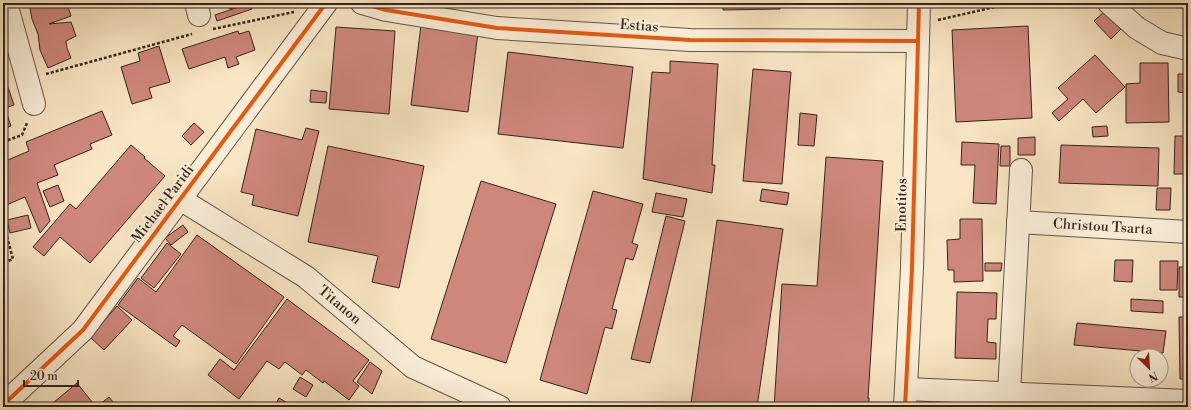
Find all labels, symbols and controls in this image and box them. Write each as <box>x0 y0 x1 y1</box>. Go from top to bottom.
street label: Estias <box>619 16 659 36</box>
street label: Michael Paridi <box>128 161 198 247</box>
street label: Enotitos <box>893 178 911 232</box>
street label: Christou Tsarta <box>1053 215 1154 239</box>
street label: Titanon <box>314 282 365 329</box>
north arrow <box>1129 348 1169 388</box>
scale bar <box>24 362 78 388</box>
text: N <box>1146 368 1160 384</box>
text: 20 m <box>30 369 58 384</box>

